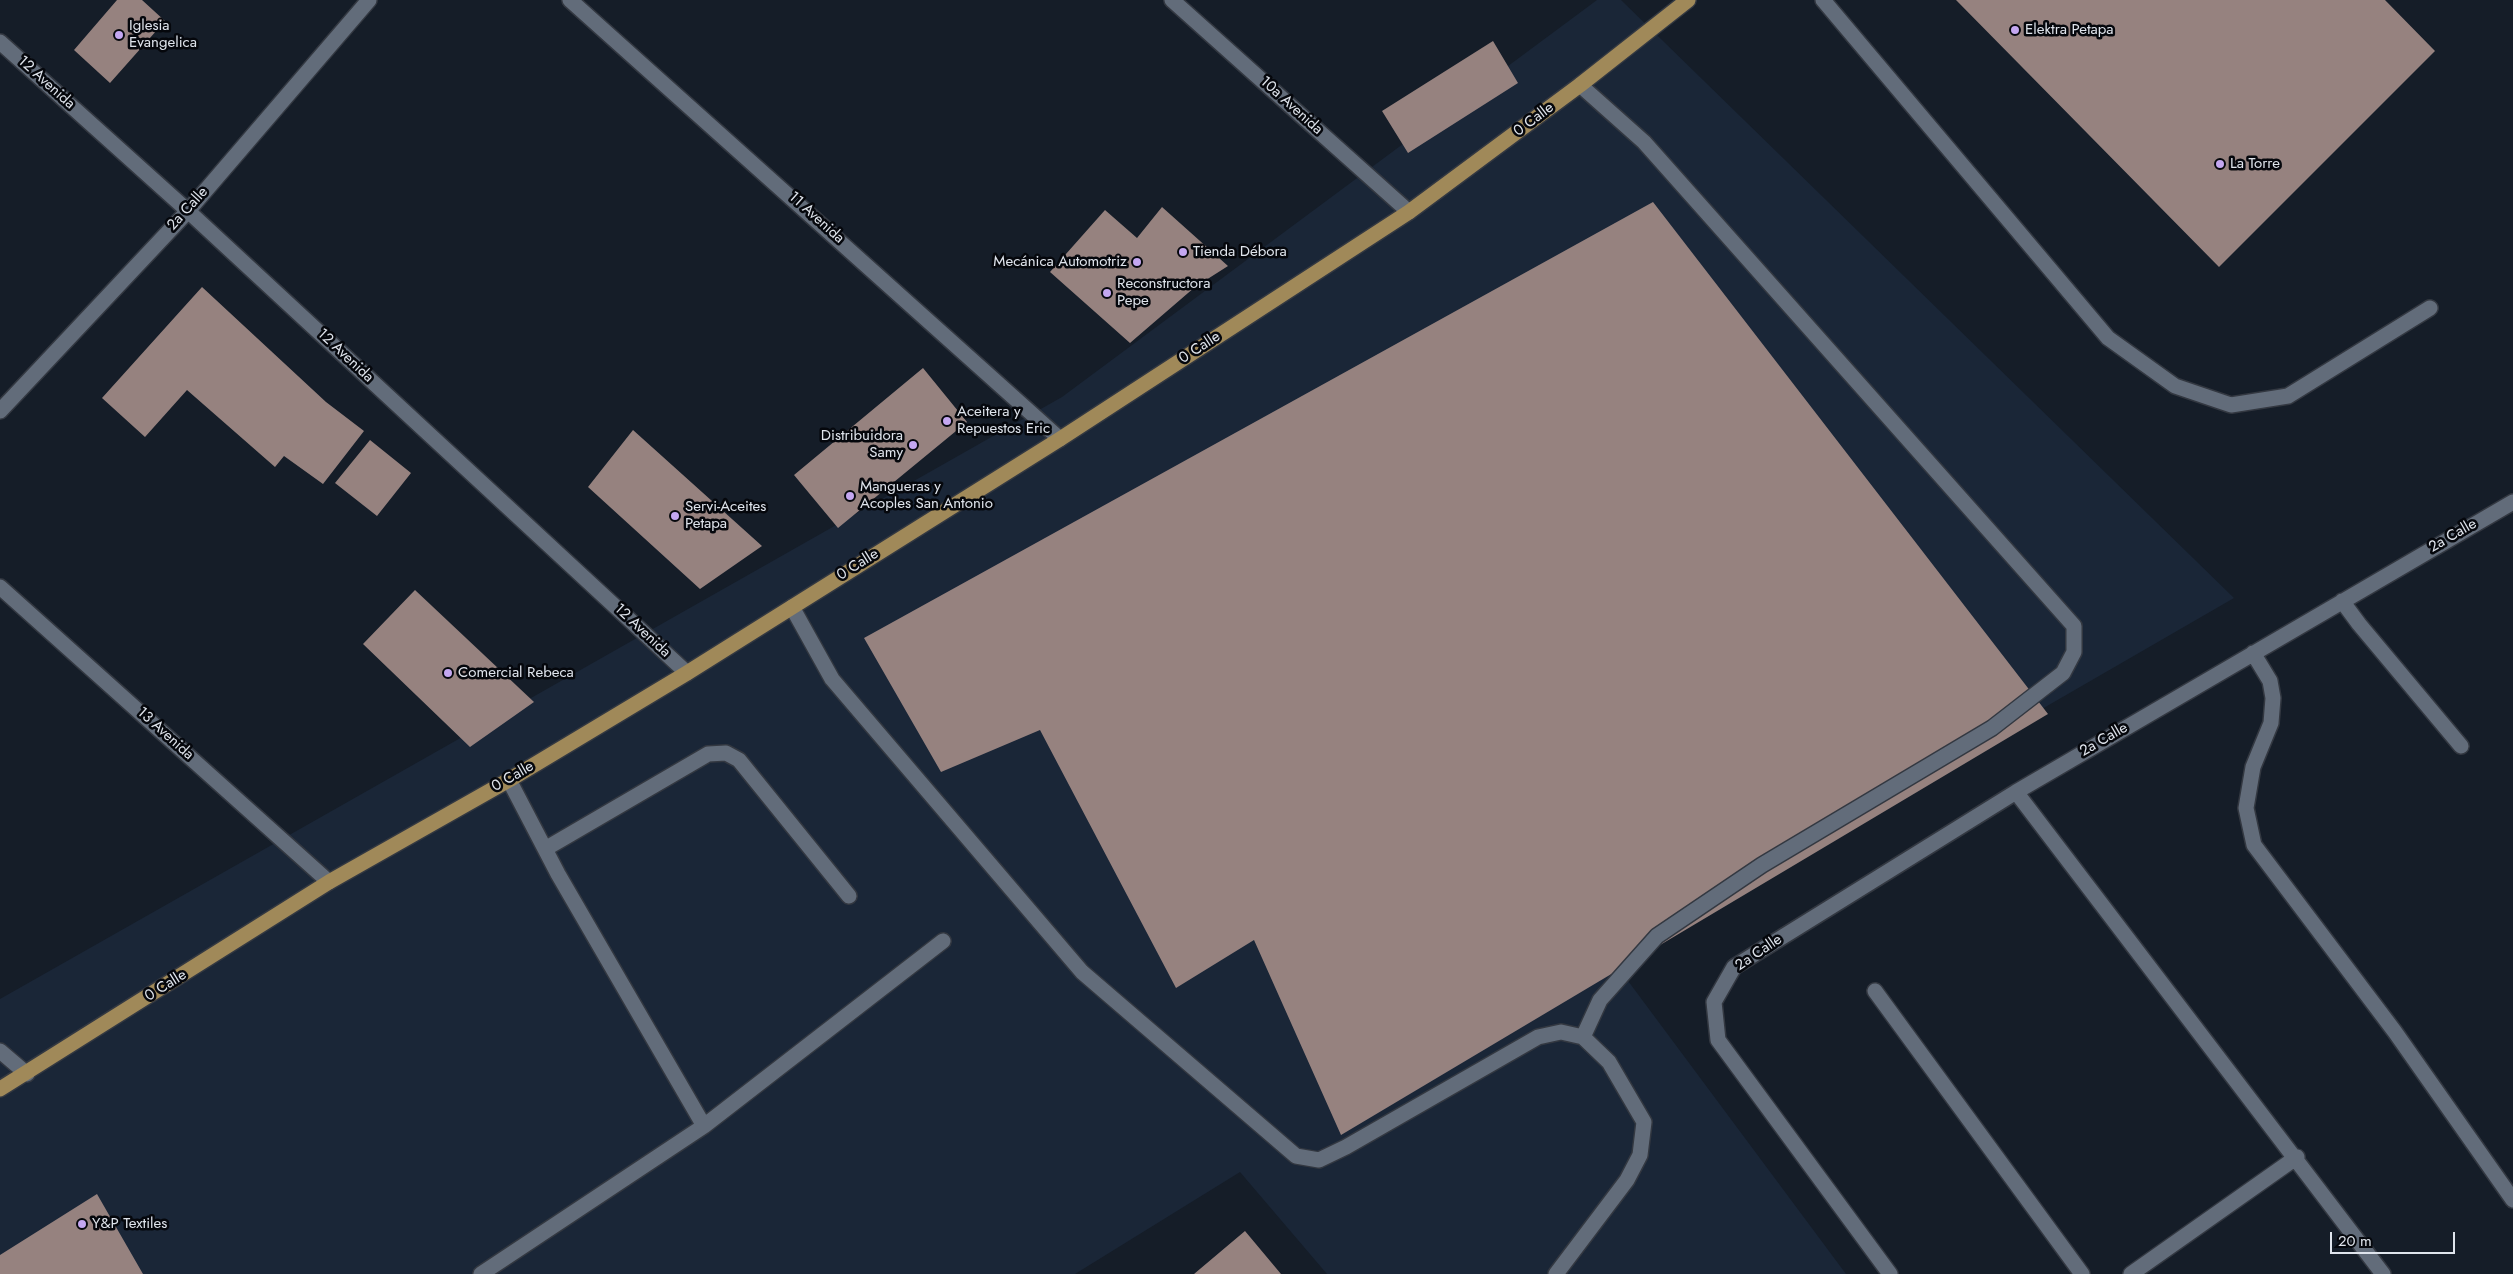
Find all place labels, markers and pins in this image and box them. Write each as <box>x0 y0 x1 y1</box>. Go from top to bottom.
place label: Iglesia Evangelica <box>129 17 197 52</box>
place label: Elektra Petapa <box>2025 21 2114 39</box>
marker: Elektra Petapa <box>2009 24 2021 36</box>
marker: Iglesia Evangelica <box>113 29 125 41</box>
place label: La Torre <box>2230 155 2280 173</box>
marker: La Torre <box>2214 158 2226 170</box>
place label: Tienda Débora <box>1193 243 1287 261</box>
marker: Tienda Débora <box>1177 246 1189 258</box>
place label: Mecánica Automotriz <box>993 253 1127 271</box>
marker: Mecánica Automotriz <box>1131 256 1143 268</box>
place label: Reconstructora Pepe <box>1117 275 1210 310</box>
marker: Reconstructora Pepe <box>1101 287 1113 299</box>
place label: Aceitera y Repuestos Eric <box>957 403 1050 438</box>
marker: Aceitera y Repuestos Eric <box>941 415 953 427</box>
place label: Distribuidora Samy <box>821 427 903 462</box>
marker: Distribuidora Samy <box>907 439 919 451</box>
place label: Mangueras y Acoples San Antonio <box>860 478 993 513</box>
marker: Mangueras y Acoples San Antonio <box>844 490 856 502</box>
place label: Servi-Aceites Petapa <box>685 498 766 533</box>
marker: Servi-Aceites Petapa <box>669 510 681 522</box>
place label: Comercial Rebeca <box>458 664 574 682</box>
marker: Comercial Rebeca <box>442 667 454 679</box>
place label: Y&P Textiles <box>92 1215 167 1233</box>
marker: Y&P Textiles <box>76 1218 88 1230</box>

